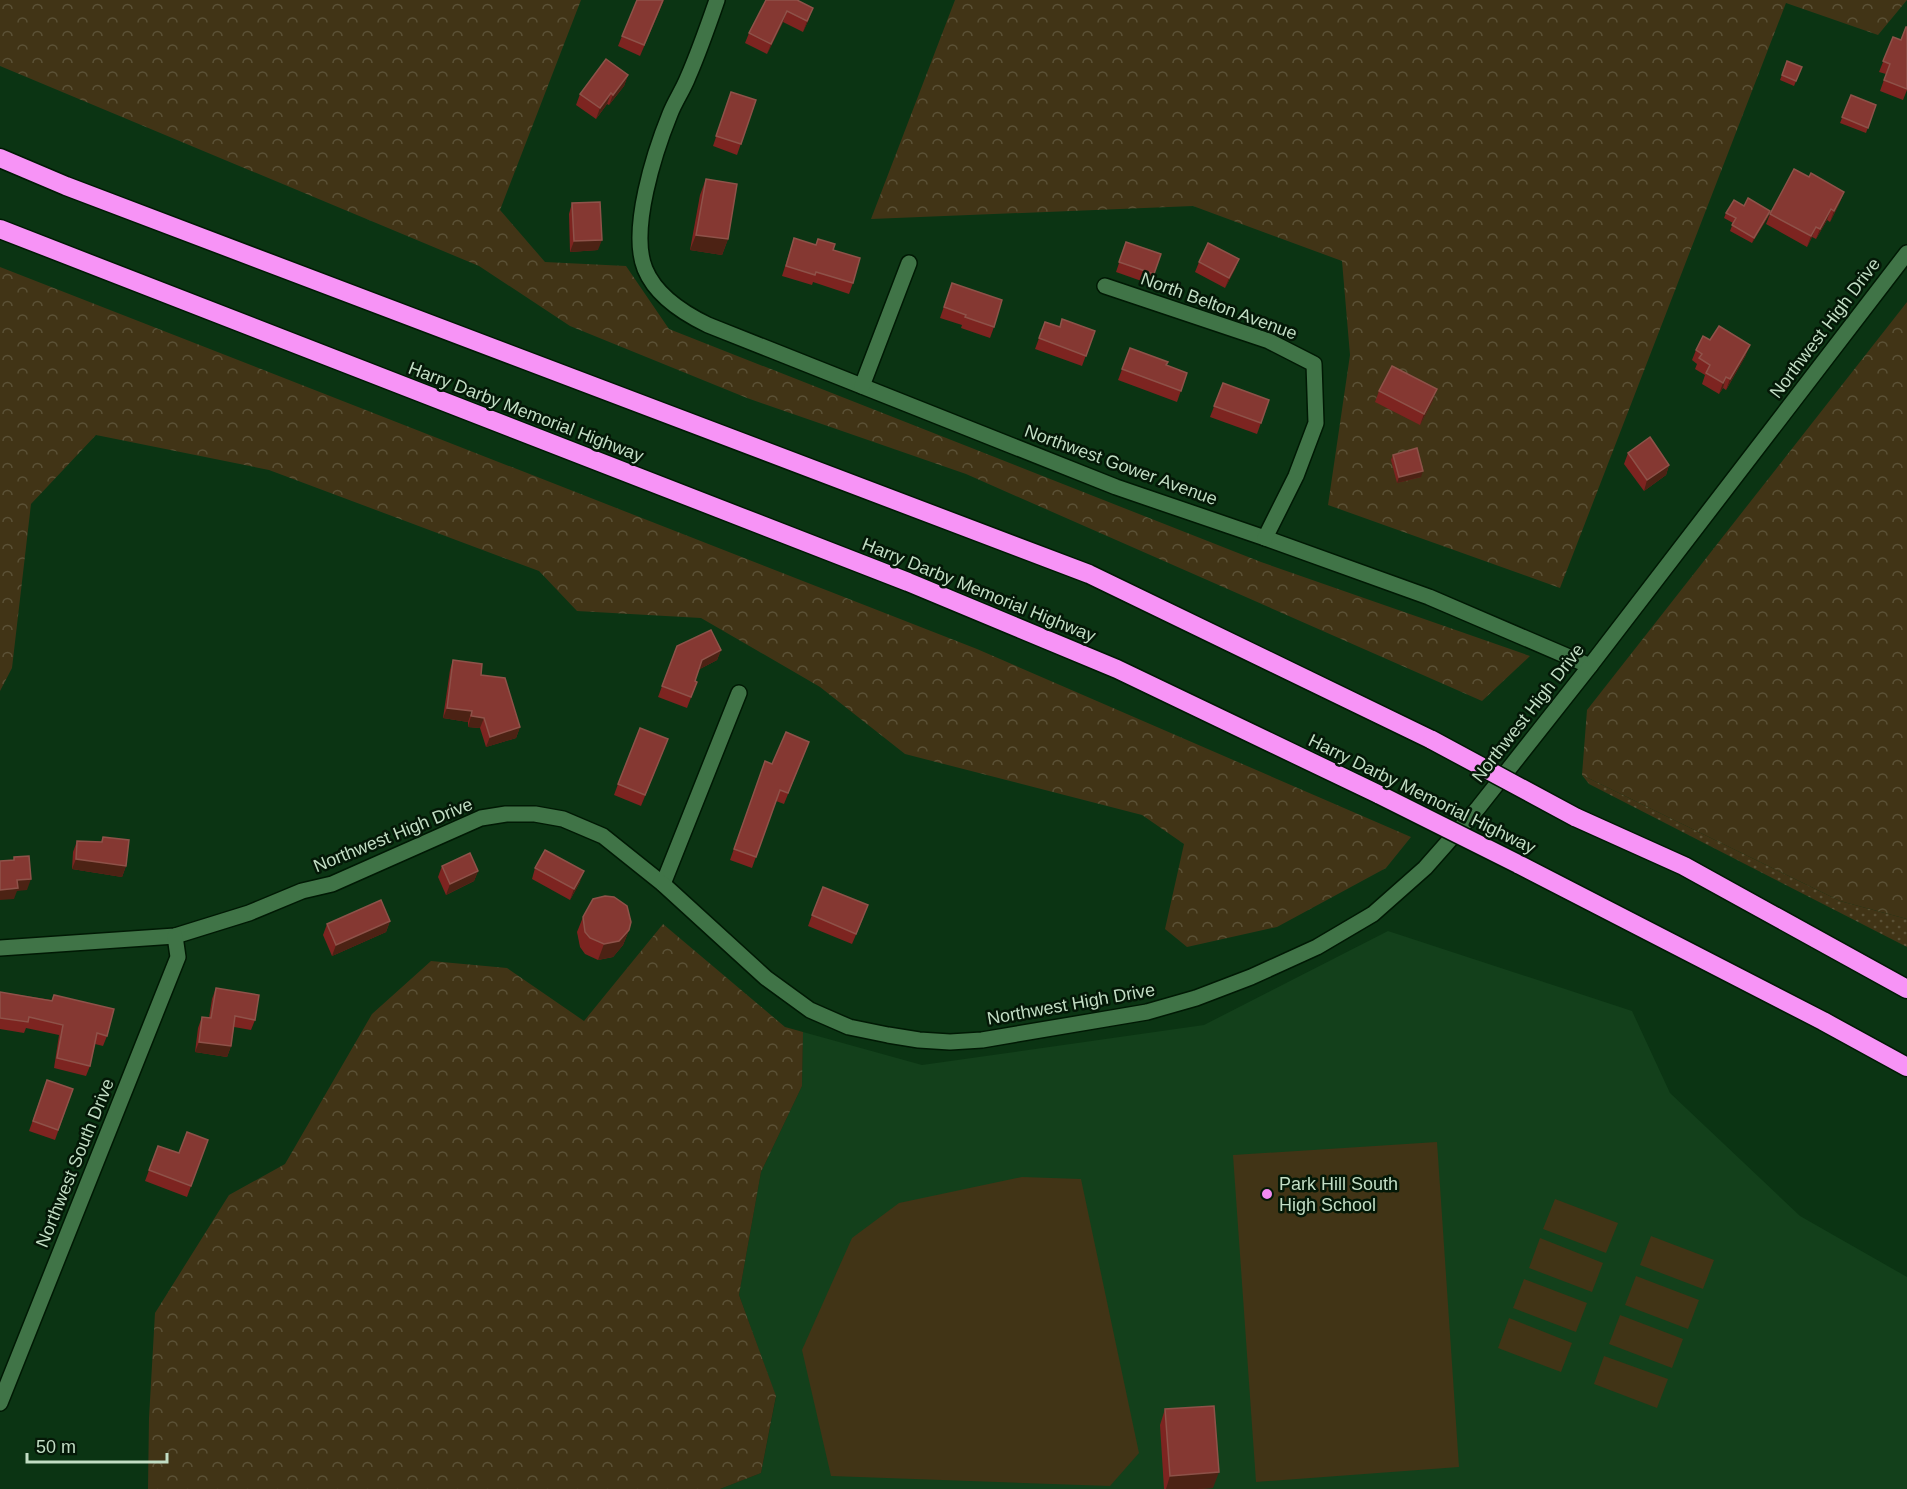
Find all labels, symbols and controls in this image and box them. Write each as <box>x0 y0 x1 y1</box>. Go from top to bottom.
street label: Northwest High Drive <box>1766 254 1884 402</box>
street label: North Belton Avenue <box>1138 268 1300 344</box>
street label: Harry Darby Memorial Highway <box>406 358 646 466</box>
street label: Northwest Gower Avenue <box>1022 421 1220 509</box>
street label: Harry Darby Memorial Highway <box>859 534 1099 646</box>
street label: Northwest High Drive <box>1468 640 1588 786</box>
street label: Harry Darby Memorial Highway <box>1305 730 1539 858</box>
street label: Northwest High Drive <box>310 794 476 876</box>
street label: Northwest High Drive <box>986 979 1156 1029</box>
street label: Northwest South Drive <box>32 1076 118 1250</box>
place label: Park Hill South High School <box>1279 1174 1398 1215</box>
marker: Park Hill South High School <box>1260 1187 1274 1201</box>
scale bar <box>27 1426 166 1464</box>
text: 50 m <box>36 1437 76 1457</box>

